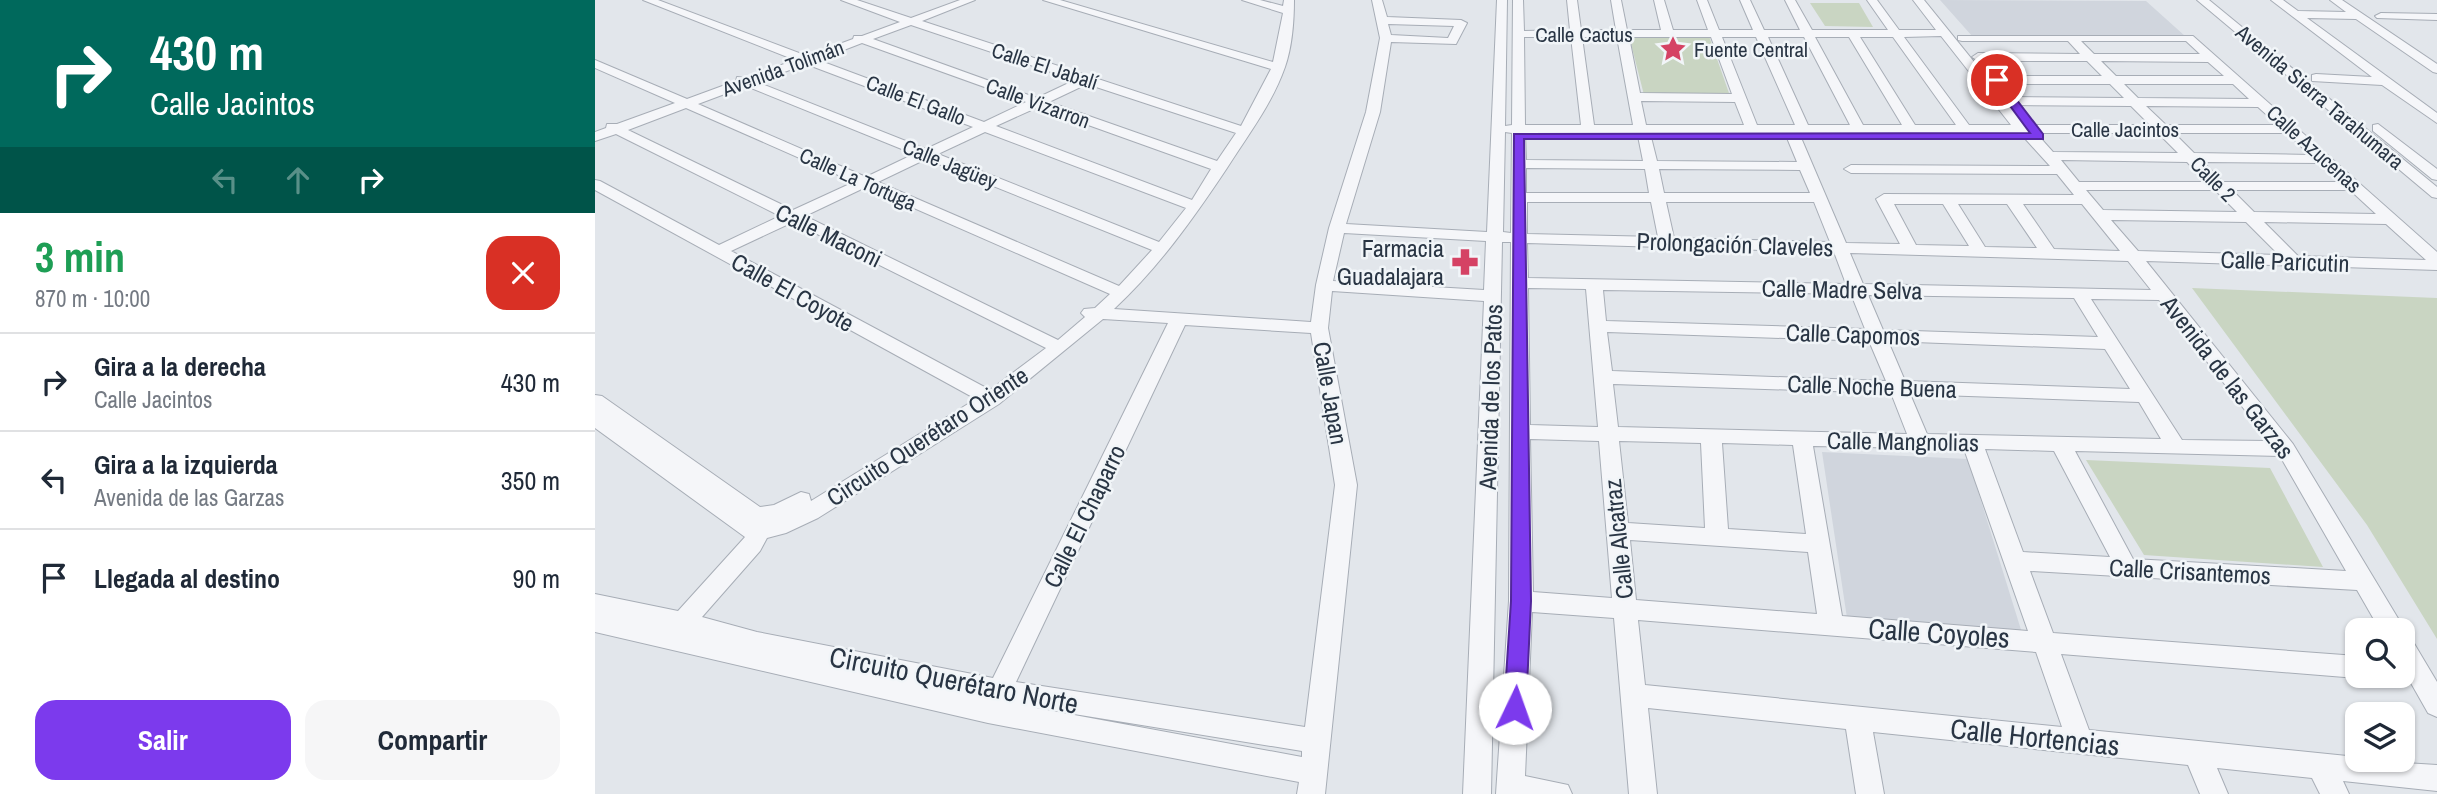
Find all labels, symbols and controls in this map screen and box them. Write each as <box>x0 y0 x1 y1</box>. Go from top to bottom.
street label: Avenida Sierra Tarahumara <box>2229 17 2411 176</box>
text: 430 m <box>150 19 264 85</box>
street label: Calle Cactus <box>1535 20 1633 49</box>
icon: right <box>35 28 126 119</box>
street label: Avenida Tolimán <box>717 33 848 104</box>
place icon: Fuente Central <box>1658 34 1688 64</box>
street label: Calle El Jabalí <box>988 35 1102 97</box>
place label: Fuente Central <box>1694 35 1808 64</box>
pin <box>1967 50 2027 110</box>
icon: arrive <box>1978 61 2016 99</box>
street label: Calle El Gallo <box>862 68 970 132</box>
street label: Calle Vizarron <box>982 71 1094 135</box>
text: Calle Jacintos <box>150 82 315 125</box>
street label: Calle Azucenas <box>2260 99 2368 199</box>
street label: Calle Jacintos <box>2071 115 2179 144</box>
street label: Calle Jagüey <box>898 132 1002 196</box>
street label: Calle La Tortuga <box>795 140 921 218</box>
street label: Calle 2 <box>2184 150 2242 208</box>
icon: left <box>206 161 244 199</box>
icon: ahead <box>279 161 317 199</box>
icon: right <box>352 161 390 199</box>
street label: Calle Maconi <box>770 195 888 275</box>
street label: Prolongación Claveles <box>1636 225 1834 263</box>
text: 3 min <box>35 229 125 285</box>
place label: Farmacia Guadalajara <box>1337 232 1444 292</box>
button: close <box>486 236 560 310</box>
street label: Calle Paricutin <box>2220 243 2350 279</box>
street label: Calle El Coyote <box>726 245 860 339</box>
pharmacy icon: Farmacia Guadalajara <box>1450 247 1480 277</box>
street label: Calle Madre Selva <box>1761 272 1923 306</box>
text: 870 m · 10:00 <box>35 283 150 314</box>
street label: Avenida de las Garzas <box>2154 288 2302 465</box>
street label: Avenida de los Patos <box>1471 304 1509 491</box>
street label: Calle Capomos <box>1785 316 1921 352</box>
street label: Calle Japan <box>1306 339 1356 447</box>
text: Gira a la derecha <box>94 349 266 384</box>
street label: Circuito Querétaro Oriente <box>820 359 1034 513</box>
icon: right <box>35 363 73 401</box>
text: 430 m <box>501 365 560 400</box>
street label: Calle Noche Buena <box>1787 367 1957 405</box>
text: Calle Jacintos <box>94 384 212 415</box>
street label: Calle Mangnolias <box>1827 424 1979 458</box>
street label: Calle El Chaparro <box>1036 439 1132 593</box>
text: Gira a la izquierda <box>94 447 278 482</box>
icon: left <box>35 461 73 499</box>
text: 350 m <box>501 463 560 498</box>
street label: Calle Alcatraz <box>1596 477 1640 600</box>
text: Avenida de las Garzas <box>94 482 285 513</box>
street label: Calle Crisantemos <box>2108 551 2272 591</box>
icon: arrive <box>35 559 73 597</box>
text: Llegada al destino <box>94 561 280 596</box>
text: 90 m <box>513 561 560 596</box>
street label: Calle Coyoles <box>1867 609 2011 657</box>
map controls <box>2345 618 2415 772</box>
button: search <box>2345 618 2415 688</box>
street label: Circuito Querétaro Norte <box>826 637 1082 723</box>
position arrow <box>1478 671 1552 745</box>
button: Salir <box>35 700 291 780</box>
button: Compartir <box>305 700 560 780</box>
button: layers <box>2345 702 2415 772</box>
street label: Calle Hortencias <box>1949 709 2121 765</box>

